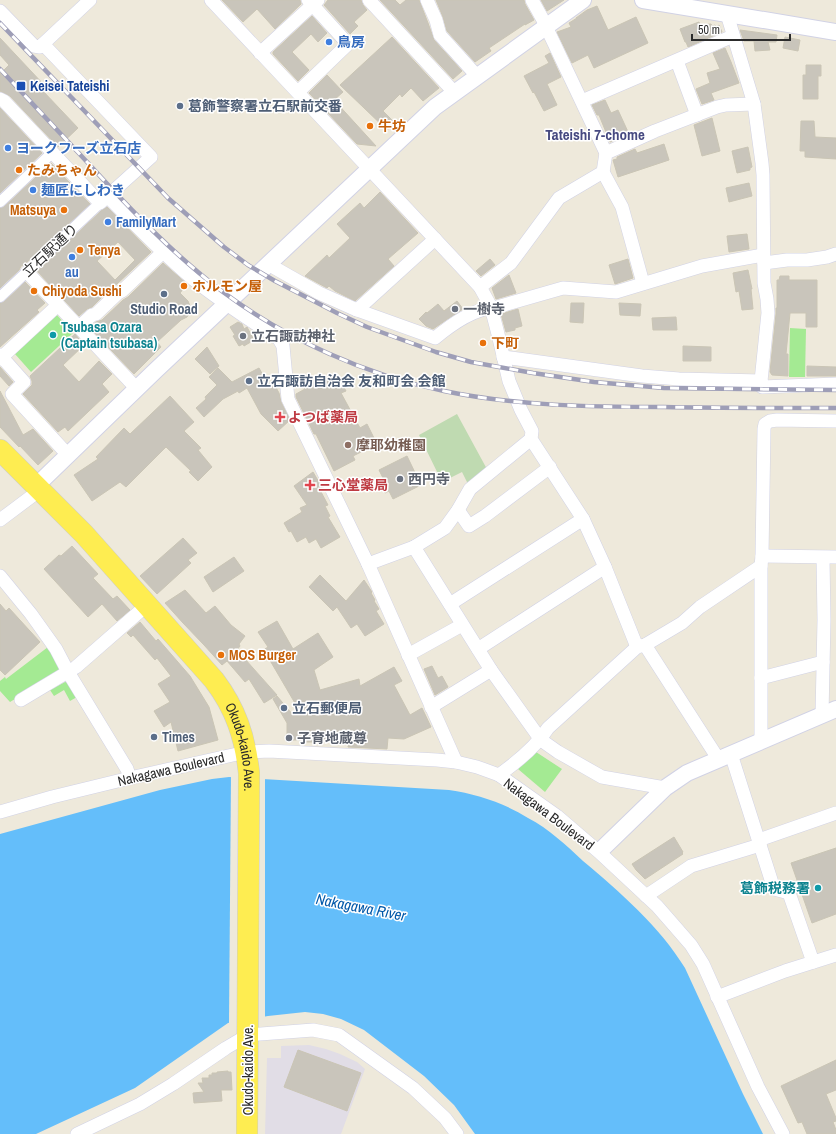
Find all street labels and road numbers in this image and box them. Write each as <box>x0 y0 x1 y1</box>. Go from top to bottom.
street label: 立石駅通り <box>18 220 82 280</box>
street label: Okudo-kaido Ave. <box>221 700 258 792</box>
street label: Nakagawa Boulevard <box>116 748 226 790</box>
street label: Nakagawa Boulevard <box>500 774 598 854</box>
street label: Okudo-kaido Ave. <box>239 1024 257 1116</box>

